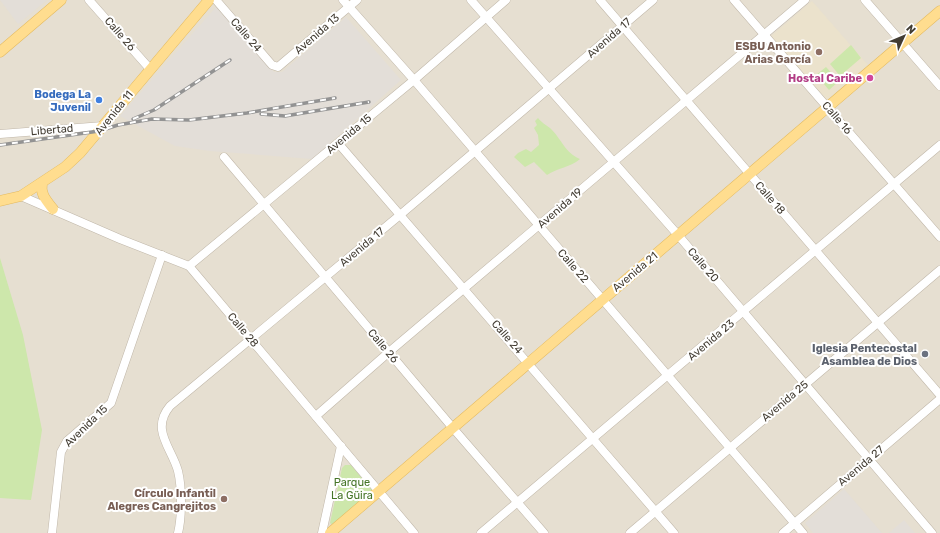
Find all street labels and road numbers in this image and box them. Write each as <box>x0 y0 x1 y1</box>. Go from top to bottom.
street label: Avenida 13 <box>292 11 342 57</box>
street label: Calle 26 <box>102 14 138 54</box>
street label: Calle 24 <box>228 15 264 55</box>
street label: Avenida 17 <box>584 15 634 61</box>
street label: Avenida 11 <box>92 88 136 138</box>
street label: Calle 16 <box>819 99 855 137</box>
street label: Avenida 15 <box>324 111 375 157</box>
street label: Libertad <box>30 122 74 138</box>
street label: Calle 18 <box>752 179 788 217</box>
street label: Avenida 19 <box>535 185 585 231</box>
street label: Avenida 17 <box>337 224 387 269</box>
street label: Calle 20 <box>685 245 721 285</box>
street label: Calle 22 <box>555 246 591 286</box>
street label: Avenida 21 <box>610 249 660 295</box>
street label: Calle 28 <box>225 310 261 350</box>
street label: Calle 24 <box>489 317 525 357</box>
street label: Avenida 23 <box>685 317 737 363</box>
street label: Calle 26 <box>365 326 401 366</box>
street label: Avenida 25 <box>759 377 811 424</box>
street label: Avenida 15 <box>62 402 111 450</box>
street label: Avenida 27 <box>835 443 887 489</box>

